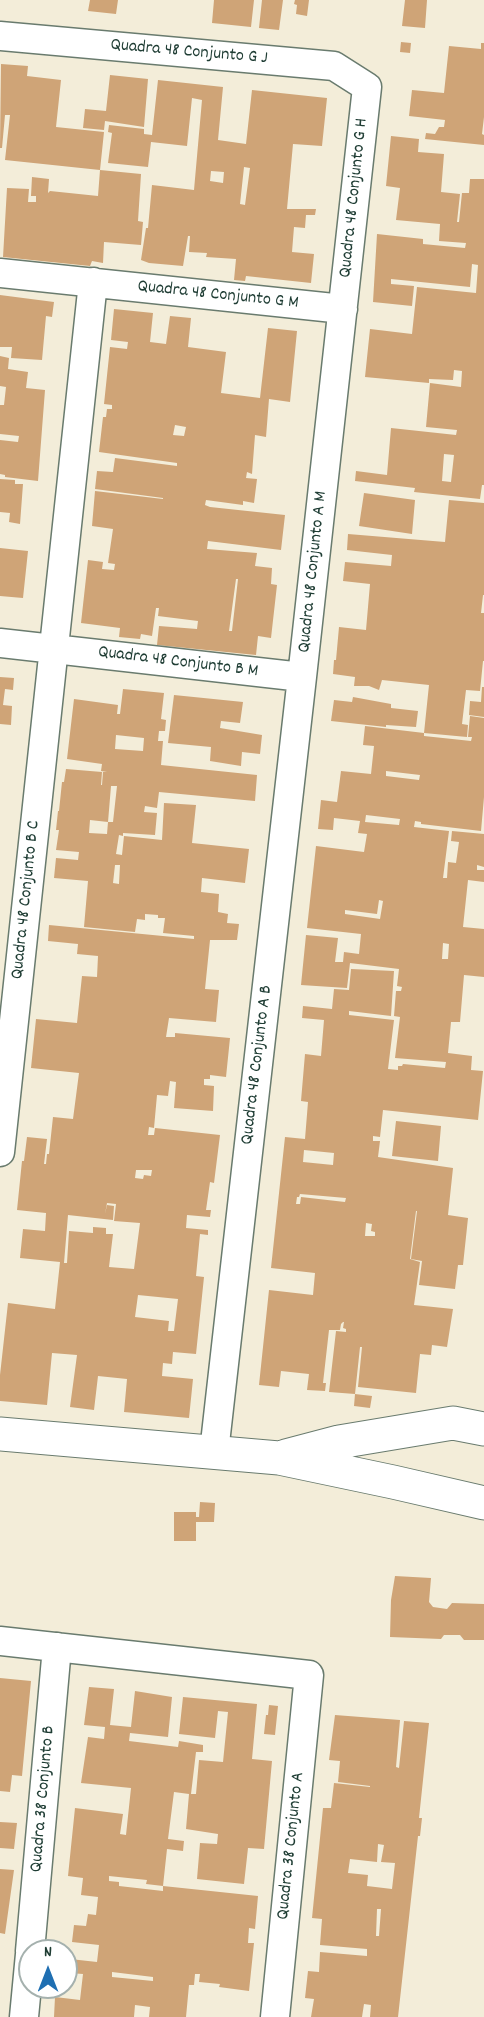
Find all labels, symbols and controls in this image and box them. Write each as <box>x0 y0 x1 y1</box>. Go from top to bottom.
street label: Quadra 48 Conjunto G J <box>109 35 269 71</box>
street label: Quadra 48 Conjunto G H <box>336 117 374 279</box>
street label: Quadra 48 Conjunto G M <box>136 277 300 315</box>
street label: Quadra 48 Conjunto A M <box>295 490 333 654</box>
street label: Quadra 48 Conjunto B M <box>97 642 259 684</box>
street label: Quadra 48 Conjunto B C <box>8 820 46 980</box>
street label: Quadra 48 Conjunto A B <box>238 984 278 1146</box>
street label: Quadra 38 Conjunto B <box>27 1725 61 1873</box>
street label: Quadra 38 Conjunto A <box>274 1771 310 1921</box>
north arrow <box>18 1939 78 1999</box>
text: N <box>44 1941 52 1964</box>

